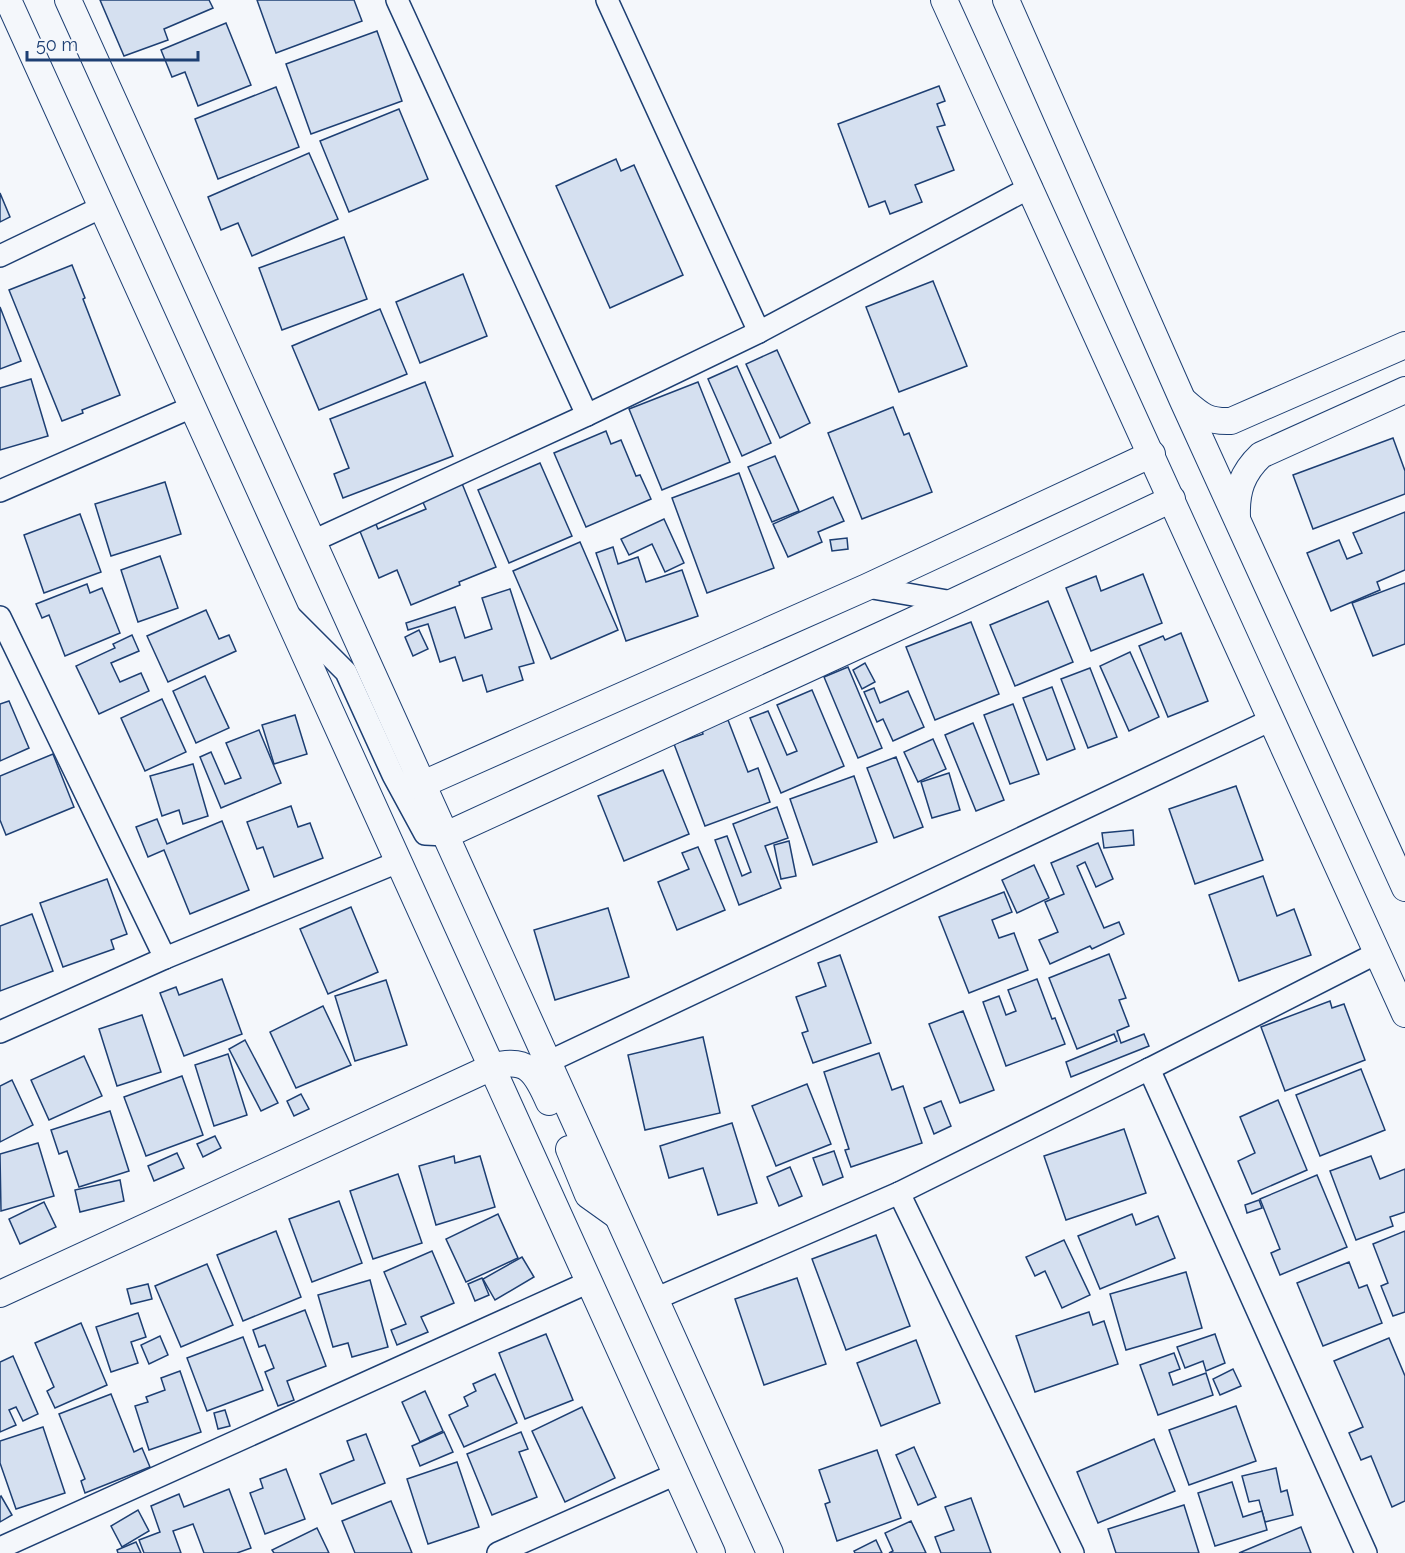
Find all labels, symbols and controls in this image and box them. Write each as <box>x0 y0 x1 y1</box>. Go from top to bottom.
scale bar <box>27 24 198 62</box>
text: 50 m <box>36 34 78 55</box>

